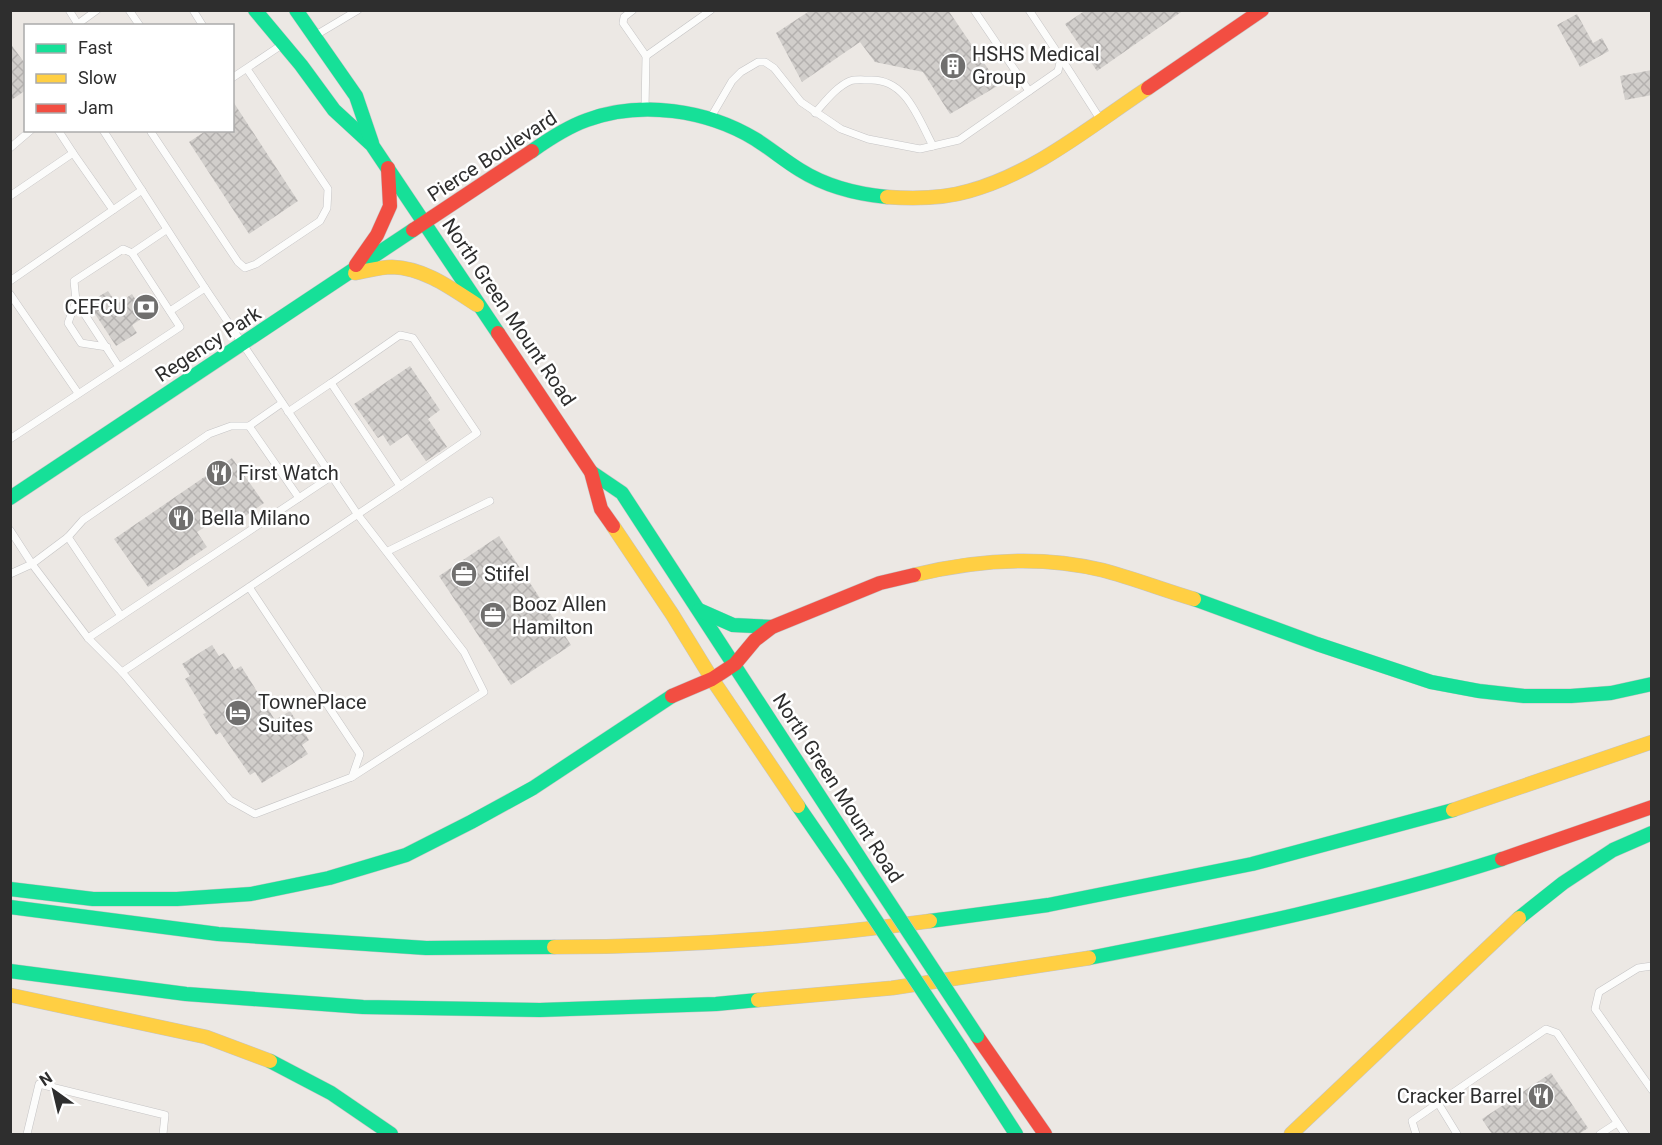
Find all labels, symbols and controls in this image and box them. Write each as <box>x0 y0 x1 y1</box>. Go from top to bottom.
legend <box>24 24 234 132</box>
text: Fast <box>78 37 113 58</box>
place label: HSHS Medical Group <box>972 42 1100 89</box>
building icon: HSHS Medical Group <box>938 51 968 81</box>
text: Slow <box>78 67 117 88</box>
text: Jam <box>78 97 114 118</box>
street label: Pierce Boulevard <box>423 105 561 207</box>
street label: North Green Mount Road <box>437 214 581 410</box>
bank icon: CEFCU <box>131 292 161 322</box>
place label: CEFCU <box>65 295 126 319</box>
street label: Regency Park <box>151 301 266 387</box>
restaurant icon: First Watch <box>204 458 234 488</box>
place label: First Watch <box>238 461 339 485</box>
restaurant icon: Bella Milano <box>166 503 196 533</box>
place label: Bella Milano <box>201 506 310 530</box>
office icon: Stifel <box>449 559 479 589</box>
place label: Stifel <box>484 562 529 586</box>
place label: Booz Allen Hamilton <box>512 592 606 639</box>
office icon: Booz Allen Hamilton <box>478 600 508 630</box>
street label: North Green Mount Road <box>768 689 908 887</box>
place label: TownePlace Suites <box>258 690 367 737</box>
hotel icon: TownePlace Suites <box>223 698 253 728</box>
north arrow <box>24 1061 84 1121</box>
text: N <box>36 1068 56 1090</box>
restaurant icon: Cracker Barrel <box>1526 1081 1556 1111</box>
place label: Cracker Barrel <box>1397 1084 1522 1108</box>

